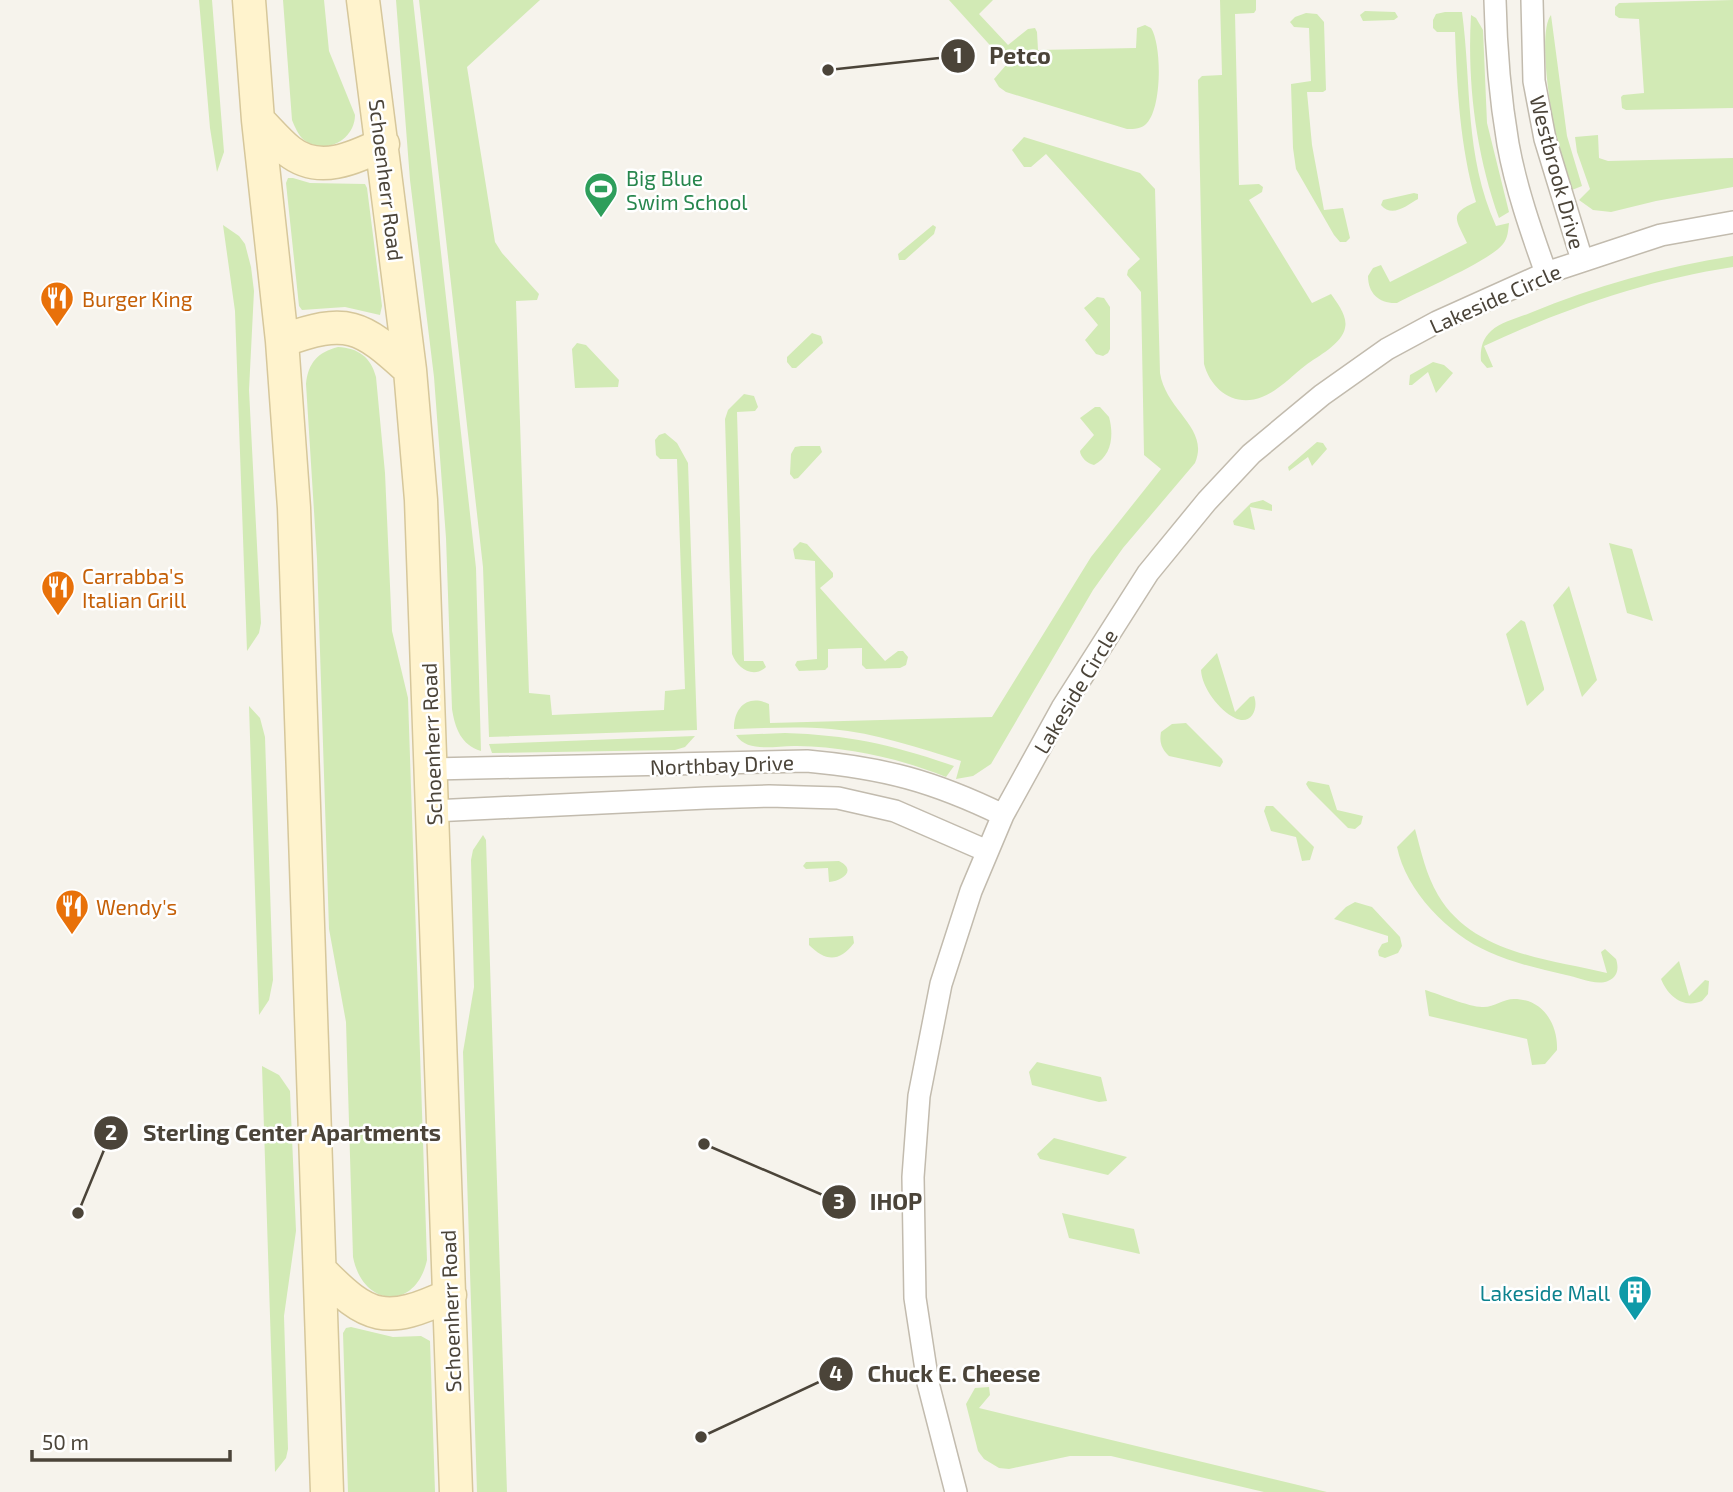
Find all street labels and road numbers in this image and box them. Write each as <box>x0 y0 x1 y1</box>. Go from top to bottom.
street label: Westbrook Drive <box>1525 92 1591 252</box>
street label: Schoenherr Road <box>365 98 409 262</box>
street label: Lakeside Circle <box>1426 258 1564 338</box>
street label: Lakeside Circle <box>1028 624 1122 758</box>
street label: Schoenherr Road <box>416 662 446 826</box>
street label: Northbay Drive <box>650 749 794 779</box>
street label: Schoenherr Road <box>435 1229 465 1393</box>

